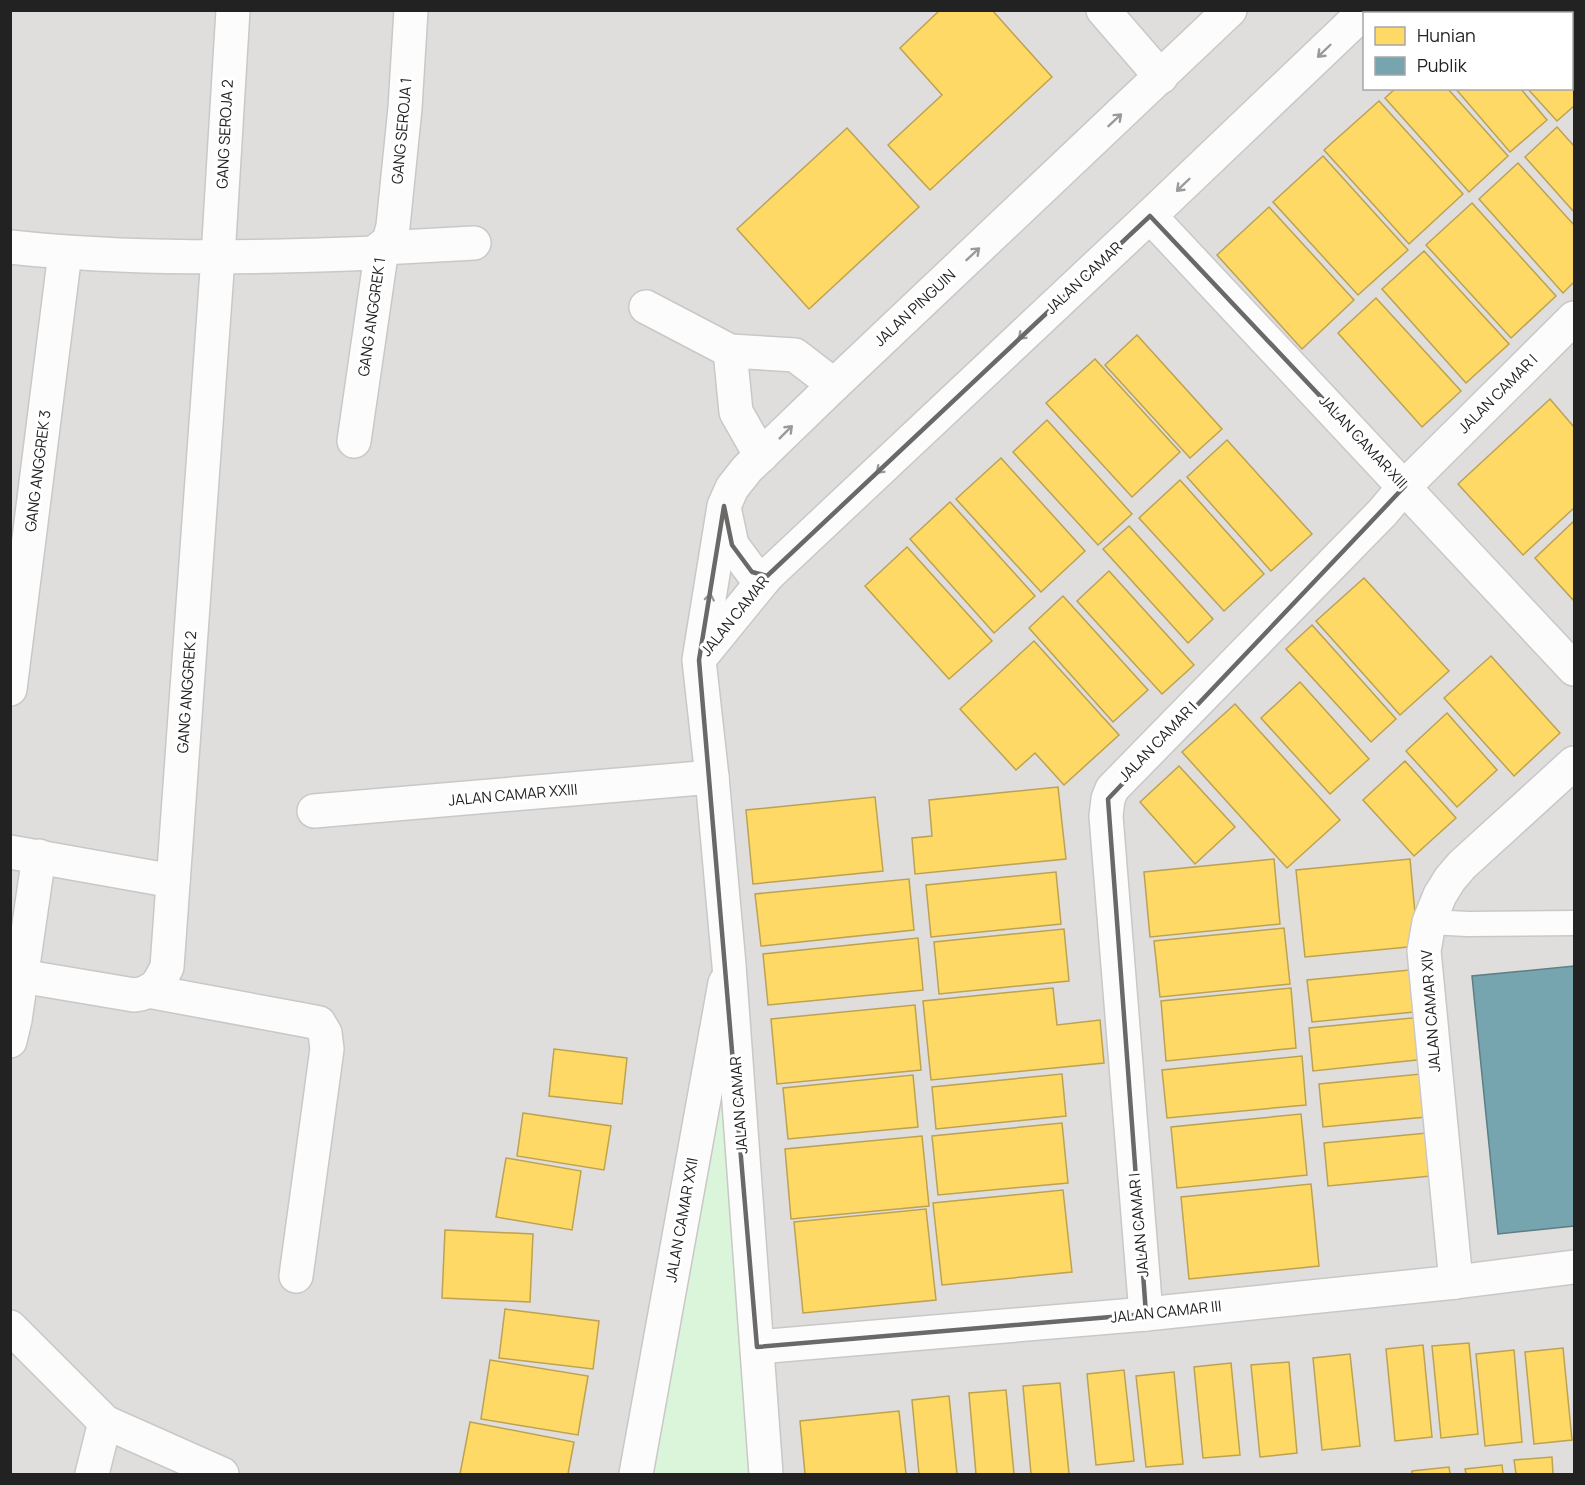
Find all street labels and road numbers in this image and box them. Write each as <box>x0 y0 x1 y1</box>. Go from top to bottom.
street label: GANG SEROJA 1 <box>386 77 417 185</box>
street label: GANG SEROJA 2 <box>211 79 238 189</box>
street label: JALAN CAMAR <box>1041 237 1127 319</box>
street label: GANG ANGGREK 1 <box>353 256 390 378</box>
street label: JALAN PINGUIN <box>869 264 960 351</box>
street label: JALAN CAMAR I <box>1453 349 1542 438</box>
street label: JALAN CAMAR XIII <box>1315 390 1412 493</box>
street label: GANG ANGGREK 3 <box>20 409 55 533</box>
street label: JALAN CAMAR <box>696 571 774 660</box>
street label: GANG ANGGREK 2 <box>172 630 201 754</box>
street label: JALAN CAMAR I <box>1114 697 1202 787</box>
street label: JALAN CAMAR XXIII <box>447 778 579 811</box>
street label: JALAN CAMAR XIV <box>1416 949 1445 1073</box>
street label: JALAN CAMAR <box>725 1055 752 1155</box>
street label: JALAN CAMAR XXII <box>660 1156 703 1284</box>
street label: JALAN CAMAR I <box>1123 1172 1154 1278</box>
street label: JALAN CAMAR III <box>1109 1295 1223 1328</box>

